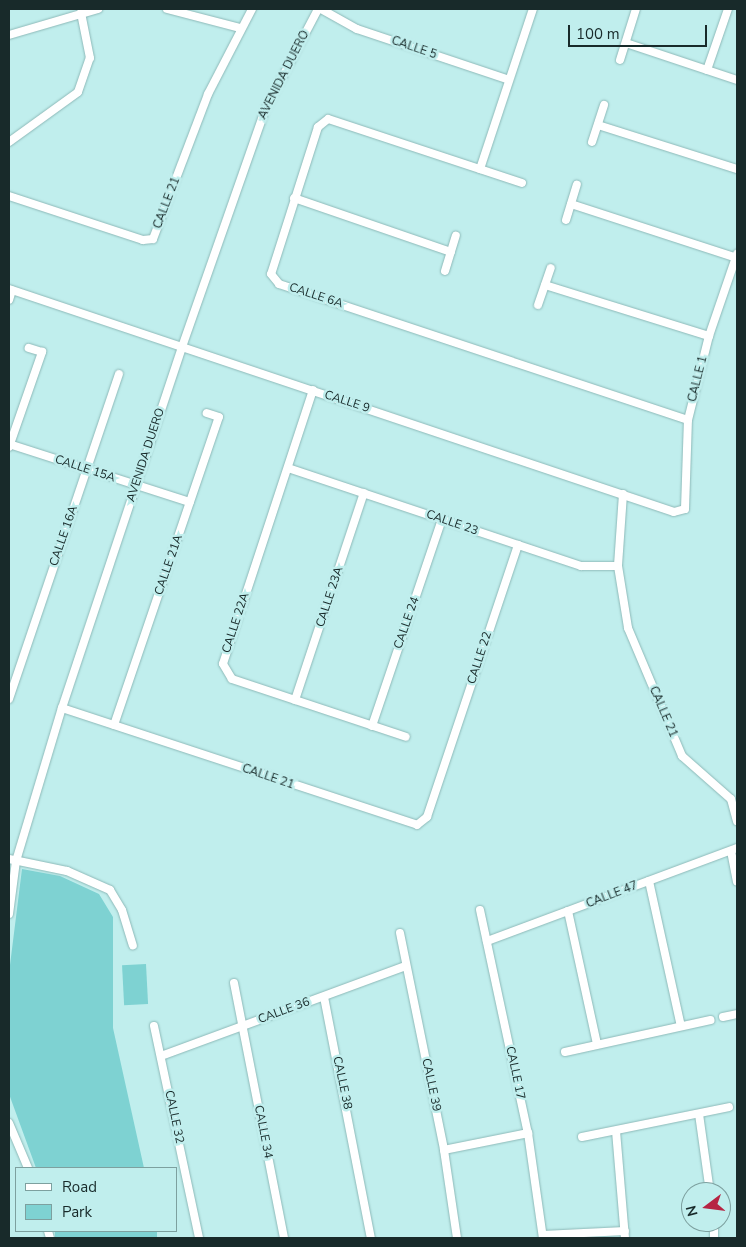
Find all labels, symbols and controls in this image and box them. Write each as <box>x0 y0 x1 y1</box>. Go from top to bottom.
scale bar <box>571 15 710 47</box>
text: 100 m <box>576 24 620 44</box>
street label: AVENIDA DUERO <box>255 28 313 122</box>
street label: CALLE 5 <box>389 34 439 62</box>
street label: CALLE 21 <box>151 175 183 231</box>
street label: CALLE 6A <box>287 281 345 311</box>
street label: CALLE 1 <box>685 354 711 404</box>
street label: CALLE 9 <box>322 388 372 416</box>
street label: AVENIDA DUERO <box>124 406 168 504</box>
street label: CALLE 15A <box>53 452 117 486</box>
street label: CALLE 16A <box>47 504 81 568</box>
street label: CALLE 23 <box>424 507 480 539</box>
street label: CALLE 21A <box>152 533 186 597</box>
street label: CALLE 23A <box>313 565 347 629</box>
street label: CALLE 22A <box>219 591 253 655</box>
street label: CALLE 24 <box>391 595 423 651</box>
street label: CALLE 22 <box>465 630 495 686</box>
street label: CALLE 21 <box>646 684 680 740</box>
street label: CALLE 21 <box>240 761 296 793</box>
street label: CALLE 47 <box>584 879 640 911</box>
street label: CALLE 36 <box>256 995 312 1027</box>
street label: CALLE 17 <box>502 1045 528 1101</box>
street label: CALLE 38 <box>329 1055 355 1111</box>
street label: CALLE 39 <box>418 1057 444 1113</box>
street label: CALLE 32 <box>161 1089 187 1145</box>
street label: CALLE 34 <box>251 1104 275 1160</box>
legend <box>15 1167 178 1232</box>
text: Road <box>62 1177 97 1197</box>
north arrow <box>681 1182 731 1232</box>
text: Park <box>62 1202 92 1222</box>
text: N <box>681 1203 703 1218</box>

